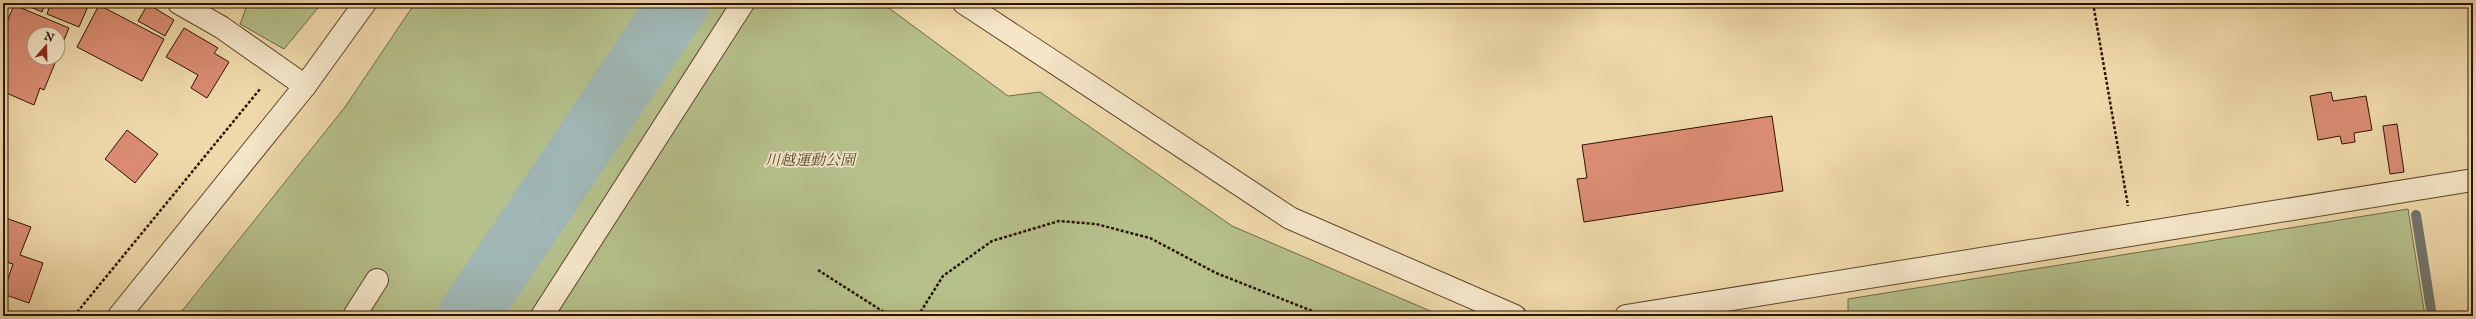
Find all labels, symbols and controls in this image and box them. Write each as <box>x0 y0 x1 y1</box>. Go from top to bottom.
north arrow <box>26 26 66 66</box>
text: N <box>41 29 56 46</box>
park label: 川越運動公園 <box>765 151 858 170</box>

